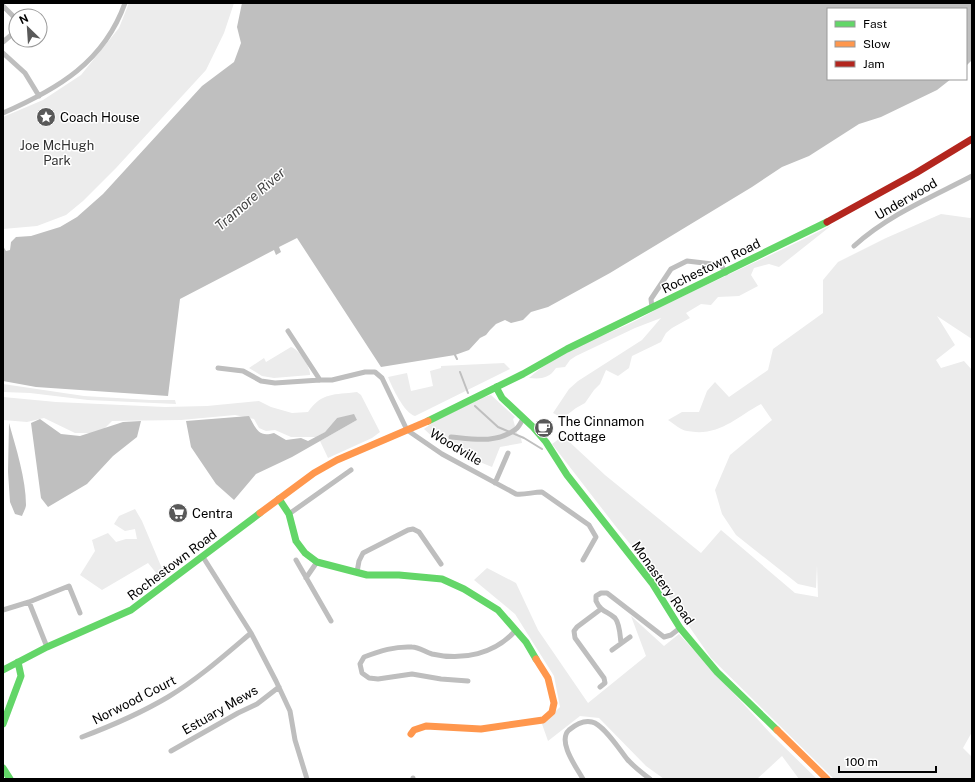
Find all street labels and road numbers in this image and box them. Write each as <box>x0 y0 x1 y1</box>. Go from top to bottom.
street label: Underwood <box>872 175 940 223</box>
street label: Rochestown Road <box>659 236 763 296</box>
street label: Woodville <box>427 425 485 469</box>
street label: Rochestown Road <box>124 527 220 603</box>
street label: Monastery Road <box>629 538 697 628</box>
street label: Norwood Court <box>90 672 178 728</box>
street label: Estuary Mews <box>180 682 260 738</box>

